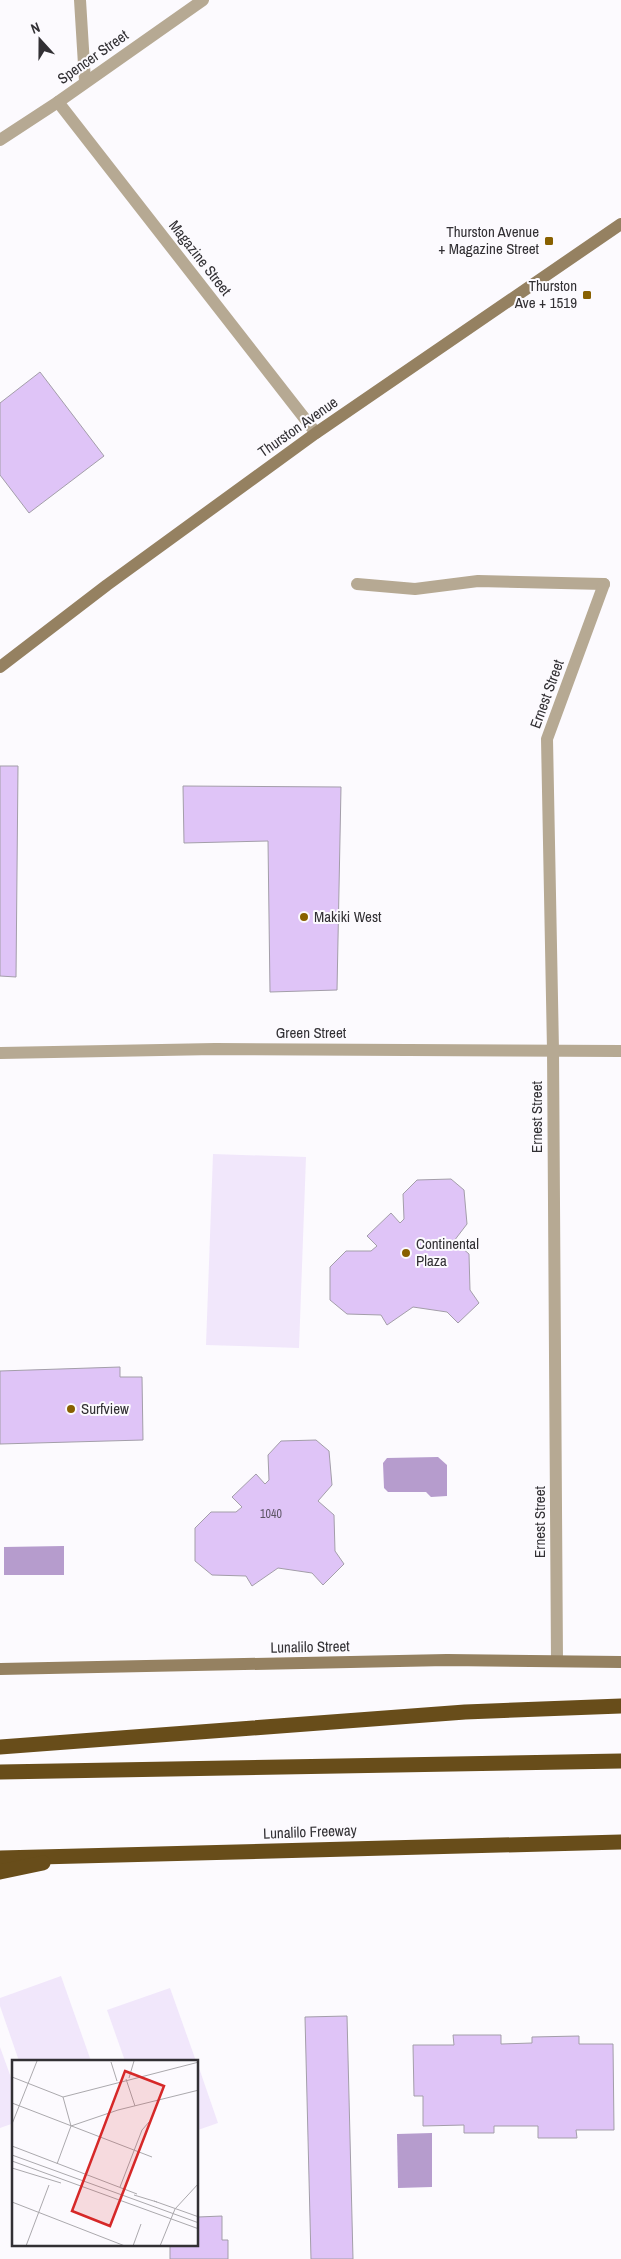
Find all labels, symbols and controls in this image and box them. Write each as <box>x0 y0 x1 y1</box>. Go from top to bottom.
north arrow <box>15 15 65 65</box>
text: N <box>28 18 42 38</box>
street label: Spencer Street <box>53 24 133 89</box>
street label: Magazine Street <box>164 216 237 300</box>
place label: Thurston Avenue + Magazine Street <box>438 221 540 259</box>
marker: Thurston Avenue + Magazine Street <box>543 235 555 247</box>
place label: Thurston Ave + 1519 <box>514 275 577 313</box>
marker: Thurston Ave + 1519 <box>581 289 593 301</box>
street label: Thurston Avenue <box>254 391 342 462</box>
street label: Ernest Street <box>524 656 569 731</box>
place label: Makiki West <box>314 906 382 927</box>
marker: Makiki West <box>298 911 310 923</box>
street label: Green Street <box>276 1022 347 1043</box>
street label: Ernest Street <box>526 1081 547 1153</box>
place label: Continental Plaza <box>416 1233 479 1271</box>
marker: Continental Plaza <box>400 1247 412 1259</box>
place label: Surfview <box>81 1398 129 1419</box>
marker: Surfview <box>65 1403 77 1415</box>
street label: Ernest Street <box>529 1486 550 1558</box>
house number: 1040 <box>260 1506 282 1522</box>
street label: Lunalilo Street <box>270 1635 350 1658</box>
street label: Lunalilo Freeway <box>263 1819 358 1844</box>
inset map <box>12 2060 199 2246</box>

